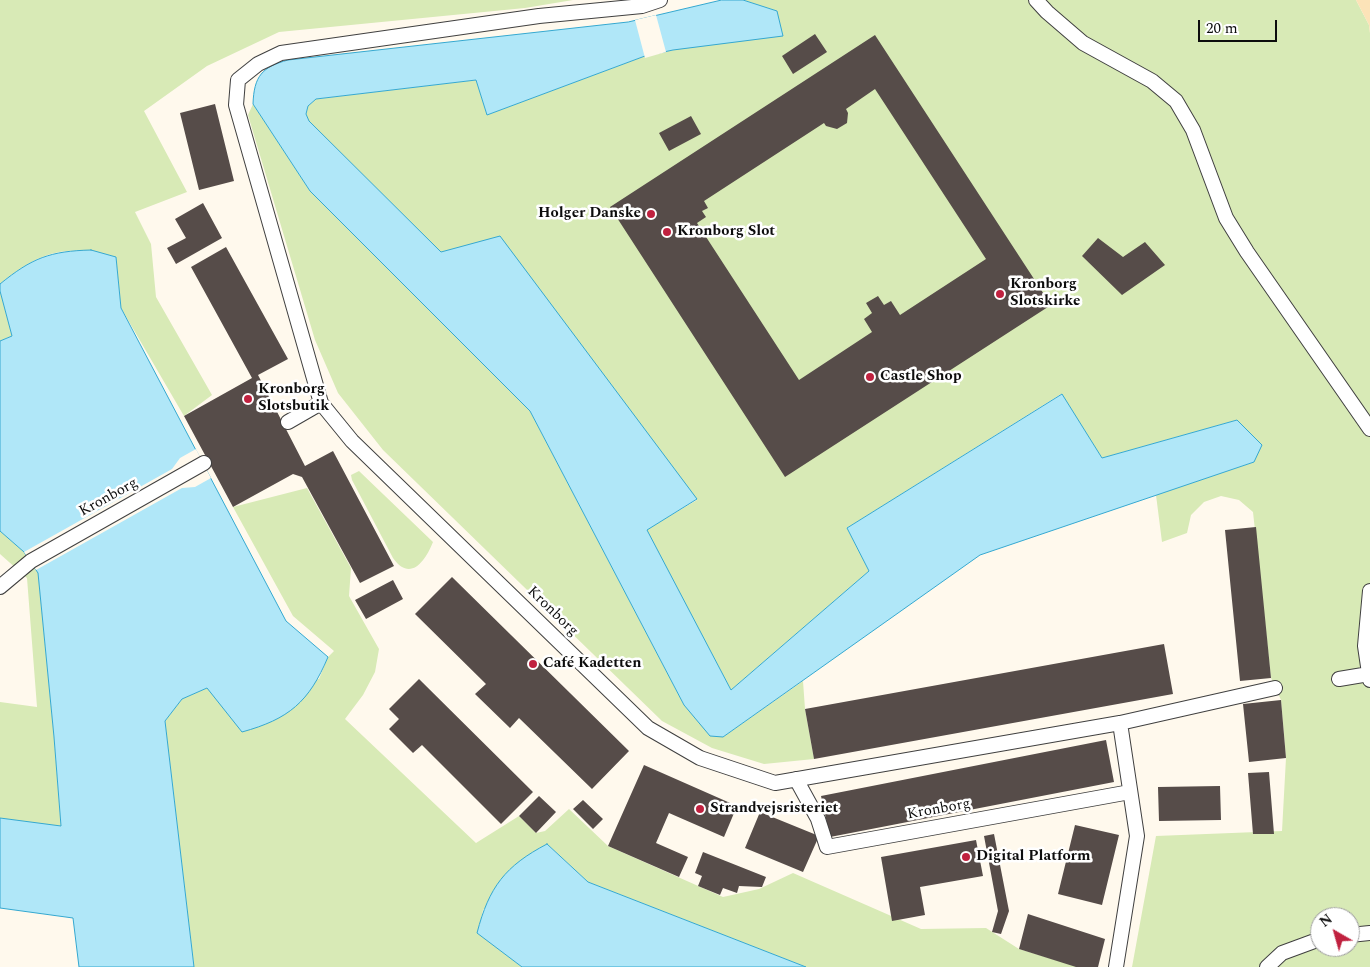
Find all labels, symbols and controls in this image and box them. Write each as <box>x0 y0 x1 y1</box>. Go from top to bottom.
scale bar <box>1200 10 1279 42</box>
text: 20 m <box>1206 17 1238 40</box>
place label: Holger Danske <box>538 205 641 223</box>
marker: Holger Danske <box>645 208 657 220</box>
place label: Kronborg Slot <box>677 223 775 241</box>
marker: Kronborg Slot <box>661 226 673 238</box>
place label: Kronborg Slotskirke <box>1010 276 1080 311</box>
marker: Kronborg Slotskirke <box>994 288 1006 300</box>
place label: Castle Shop <box>880 368 962 386</box>
marker: Castle Shop <box>864 371 876 383</box>
place label: Kronborg Slotsbutik <box>258 381 329 416</box>
marker: Kronborg Slotsbutik <box>242 393 254 405</box>
street label: Kronborg <box>77 475 141 521</box>
street label: Kronborg <box>523 583 581 641</box>
place label: Café Kadetten <box>543 655 642 673</box>
marker: Café Kadetten <box>527 658 539 670</box>
street label: Kronborg <box>906 796 972 824</box>
place label: Strandvejsristeriet <box>710 800 838 818</box>
marker: Strandvejsristeriet <box>694 803 706 815</box>
place label: Digital Platform <box>976 848 1090 866</box>
marker: Digital Platform <box>960 851 972 863</box>
north arrow <box>1310 907 1360 957</box>
text: N <box>1315 909 1337 932</box>

